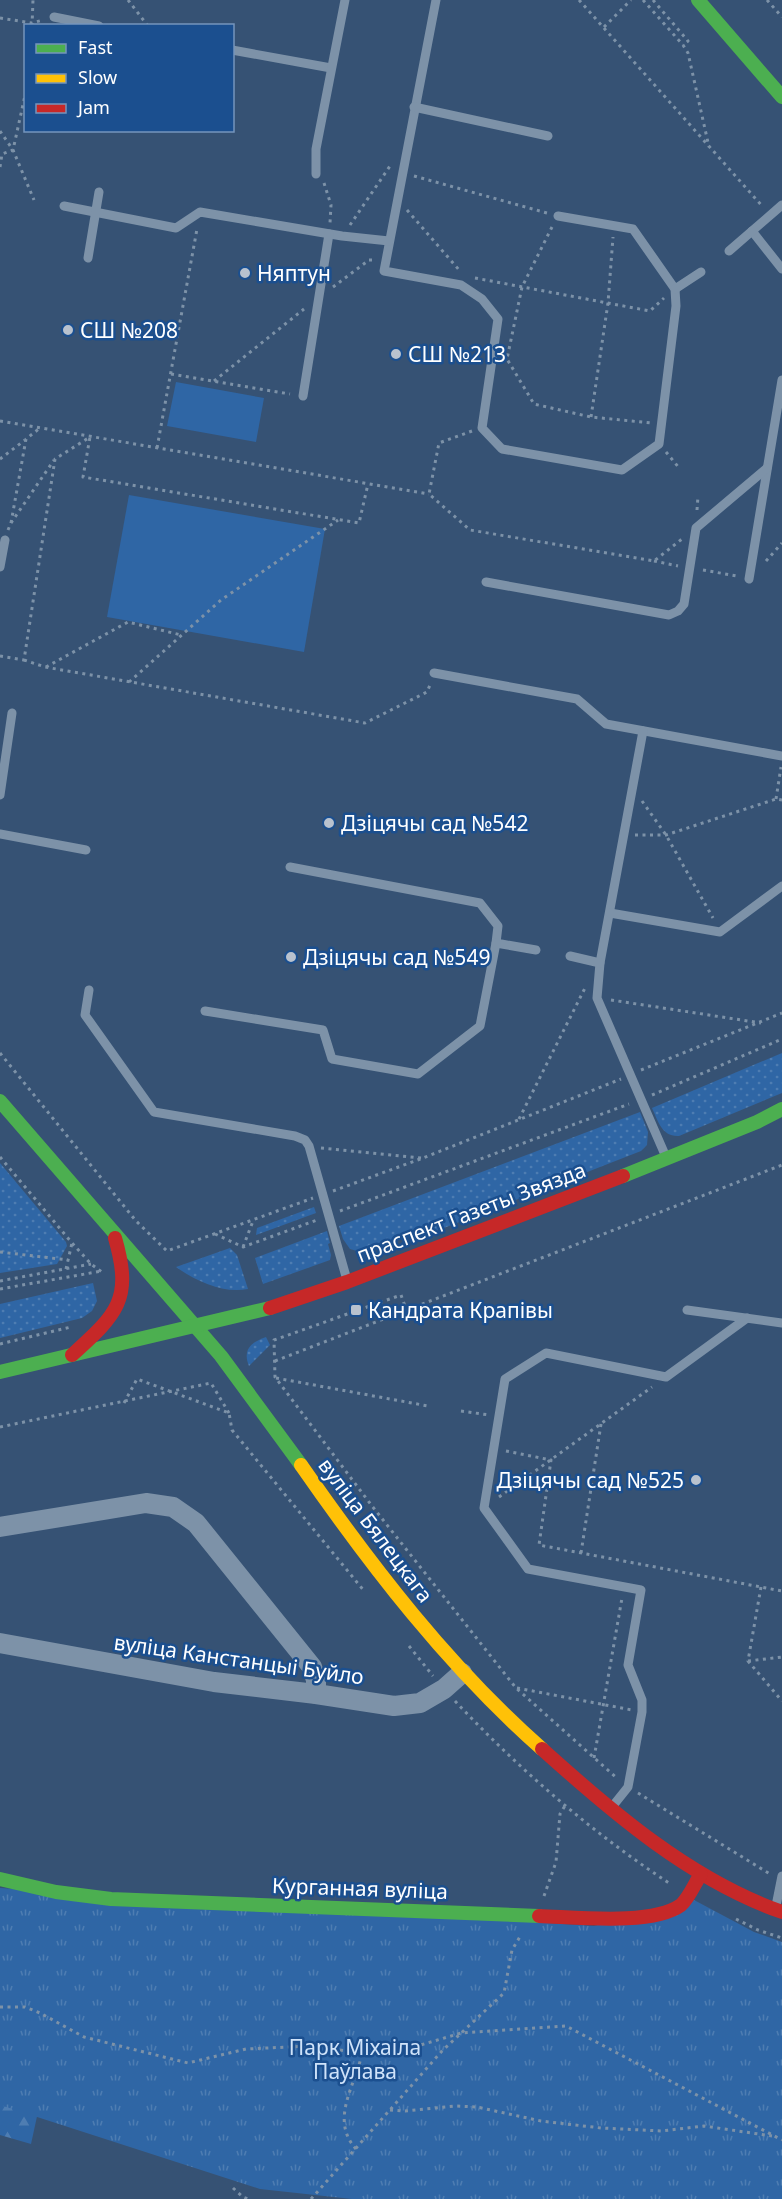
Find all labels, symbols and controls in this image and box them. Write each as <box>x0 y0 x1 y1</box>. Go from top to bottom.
legend <box>24 24 234 132</box>
text: Fast <box>78 35 113 59</box>
text: Slow <box>78 65 117 89</box>
text: Jam <box>76 95 110 119</box>
place label: Няптун <box>257 259 331 287</box>
marker: Няптун <box>238 266 252 280</box>
place label: СШ №208 <box>80 316 178 344</box>
marker: СШ №208 <box>61 323 75 337</box>
place label: СШ №213 <box>408 340 506 368</box>
marker: СШ №213 <box>389 347 403 361</box>
place label: Дзіцячы сад №542 <box>341 809 528 837</box>
marker: Дзіцячы сад №542 <box>322 816 336 830</box>
place label: Дзіцячы сад №549 <box>303 943 490 971</box>
marker: Дзіцячы сад №549 <box>284 950 298 964</box>
street label: праспект Газеты Звязда <box>352 1155 590 1269</box>
place label: Кандрата Крапівы <box>368 1296 553 1324</box>
marker: Кандрата Крапівы <box>349 1303 363 1317</box>
street label: вуліца Бялецкага <box>312 1452 440 1608</box>
place label: Дзіцячы сад №525 <box>497 1466 684 1494</box>
marker: Дзіцячы сад №525 <box>689 1473 703 1487</box>
street label: вуліца Канстанцыі Буйло <box>112 1628 366 1690</box>
street label: Курганная вуліца <box>272 1871 448 1905</box>
park label: Парк Міхаіла Паўлава <box>289 2033 421 2085</box>

